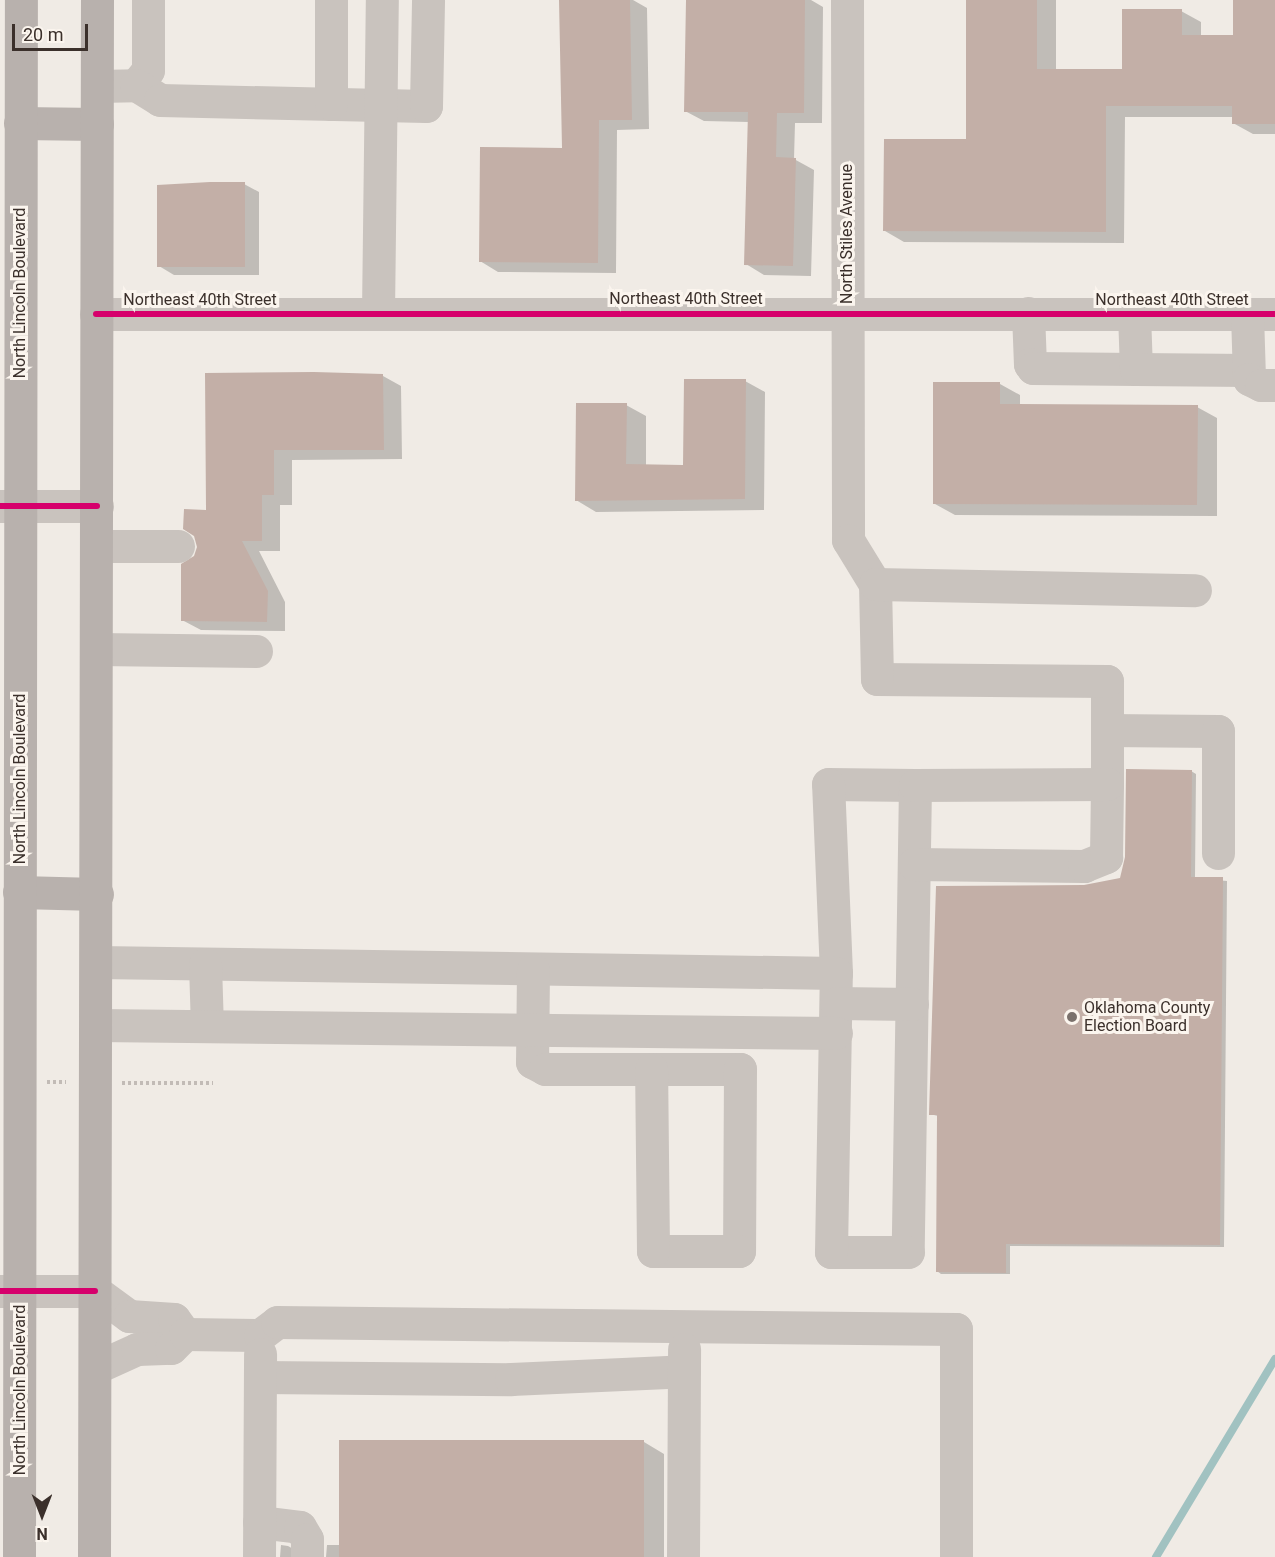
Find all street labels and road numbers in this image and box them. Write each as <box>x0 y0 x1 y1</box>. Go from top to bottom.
street label: North Stiles Avenue <box>837 164 857 304</box>
street label: North Lincoln Boulevard <box>10 208 30 378</box>
street label: Northeast 40th Street <box>609 289 763 309</box>
street label: Northeast 40th Street <box>123 290 277 310</box>
street label: Northeast 40th Street <box>1095 290 1249 310</box>
street label: North Lincoln Boulevard <box>10 694 30 864</box>
street label: North Lincoln Boulevard <box>10 1305 30 1475</box>

